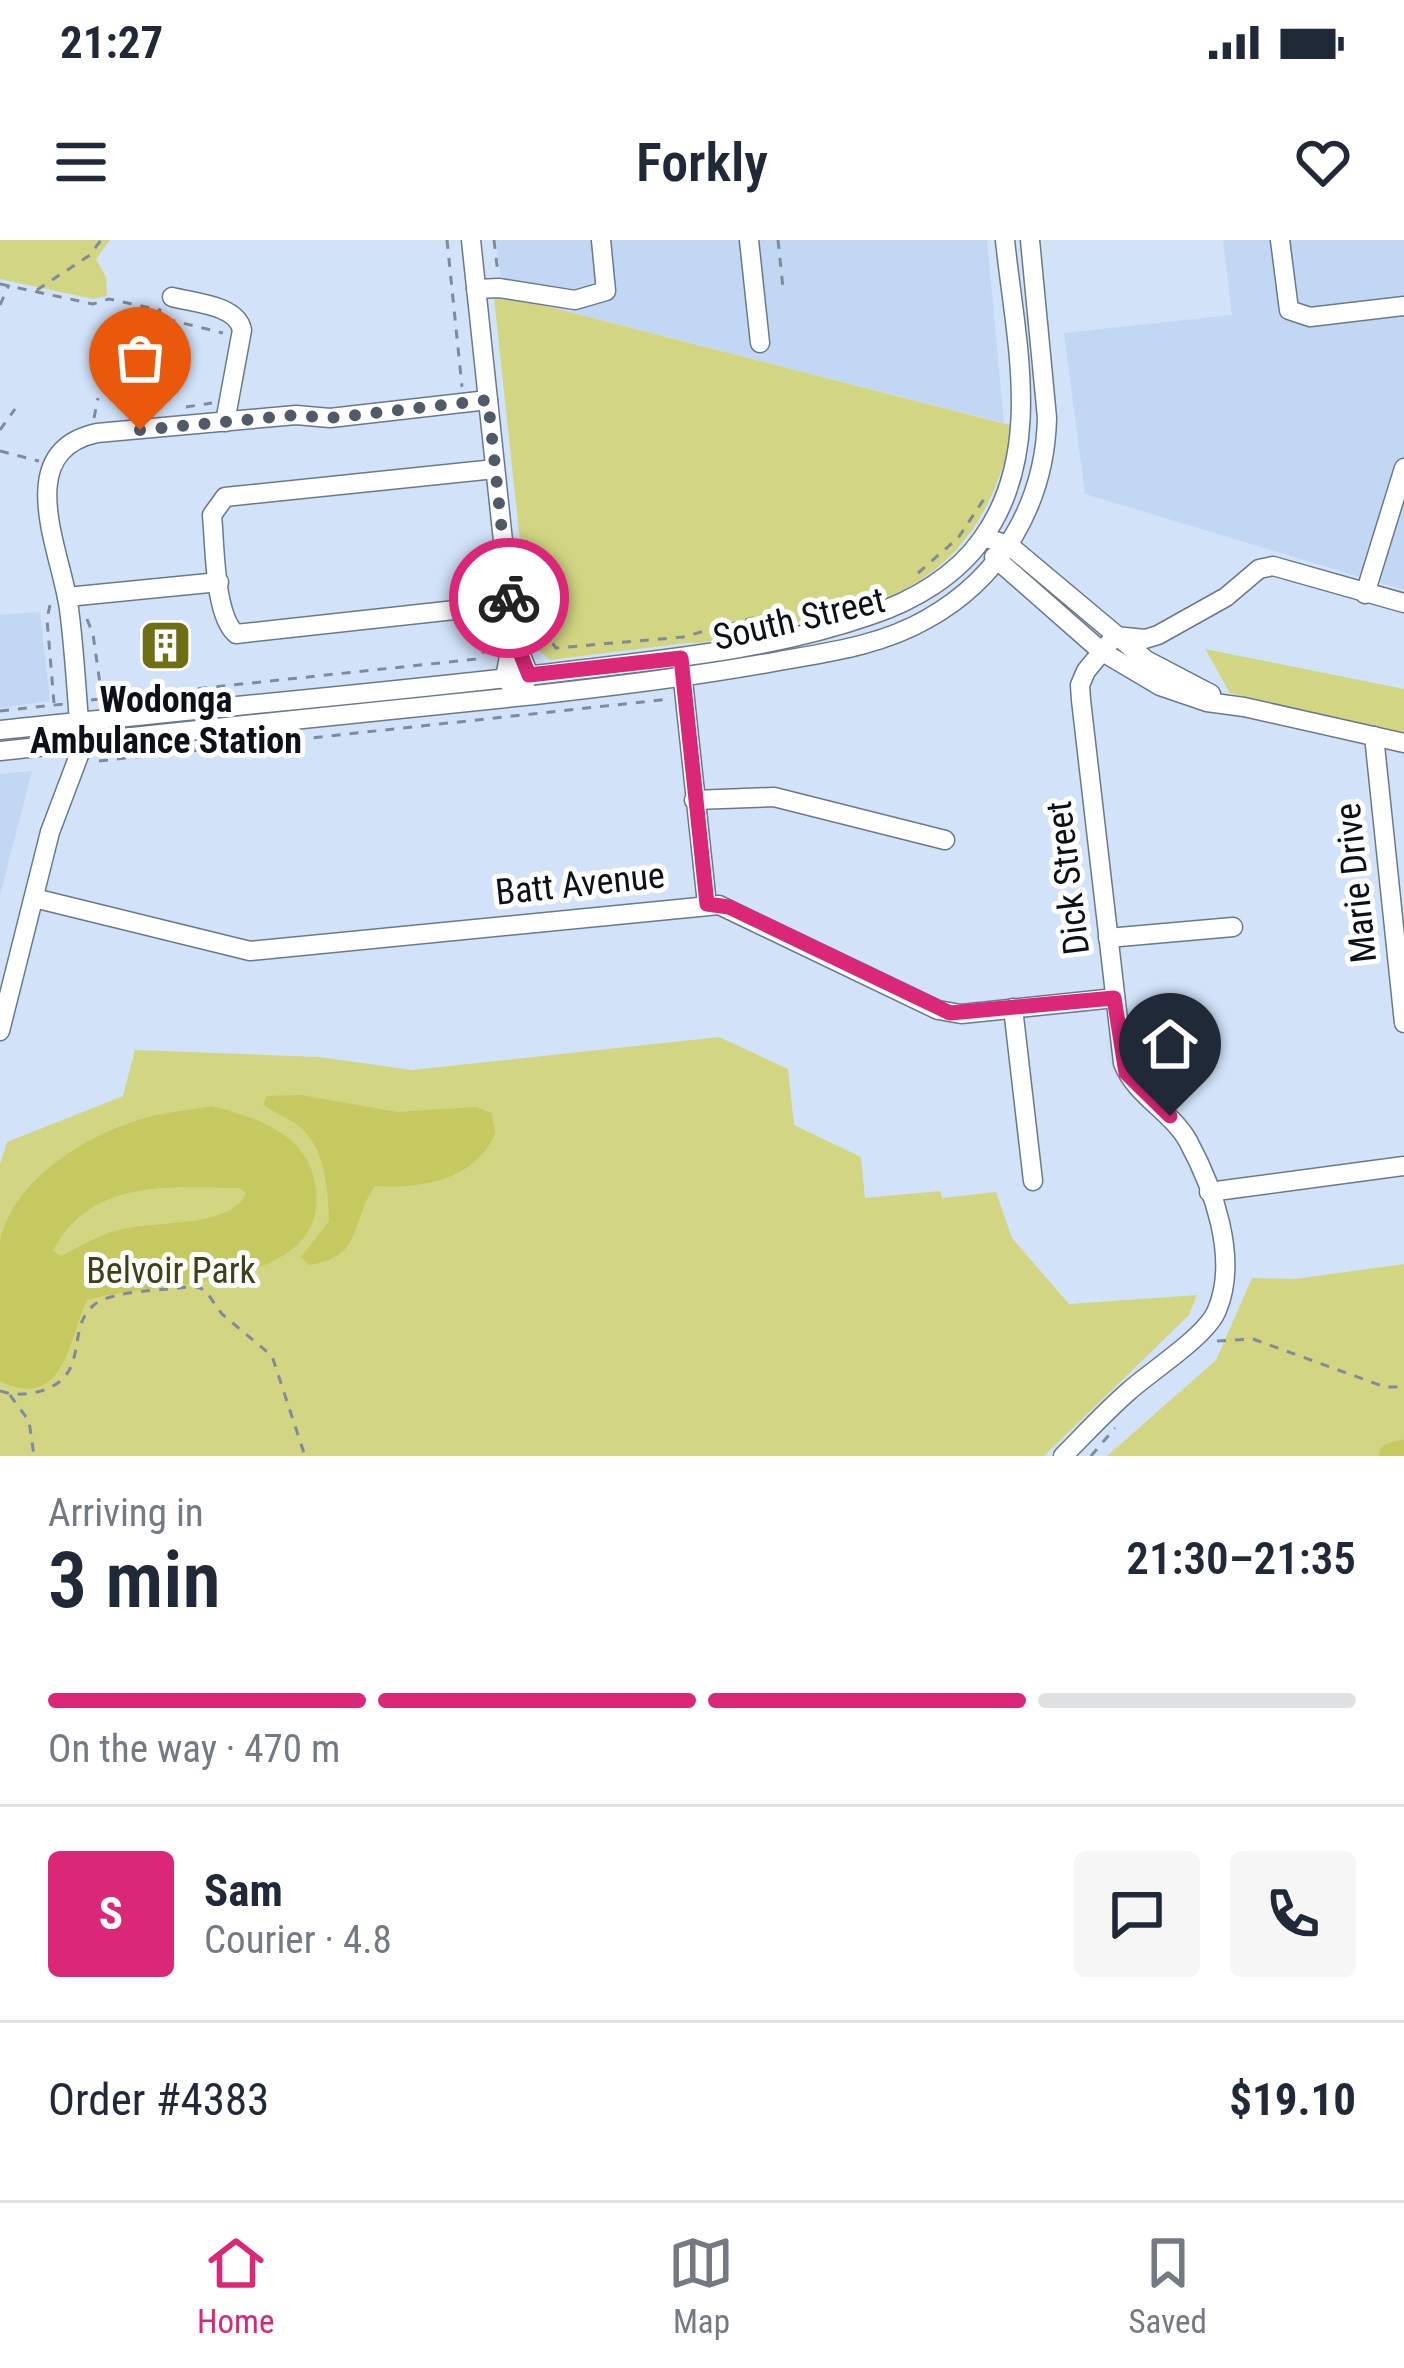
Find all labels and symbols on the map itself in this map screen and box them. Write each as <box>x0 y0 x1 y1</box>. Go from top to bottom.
pin <box>89 307 191 430</box>
courier <box>449 538 569 658</box>
street label: South Street <box>709 579 889 659</box>
building icon: Wodonga Ambulance Station <box>138 617 194 673</box>
place label: Wodonga Ambulance Station <box>30 679 302 762</box>
street label: Dick Street <box>1038 799 1098 957</box>
street label: Marie Drive <box>1327 801 1385 965</box>
street label: Batt Avenue <box>493 854 667 914</box>
pin <box>1119 993 1221 1116</box>
park label: Belvoir Park <box>86 1250 256 1292</box>

